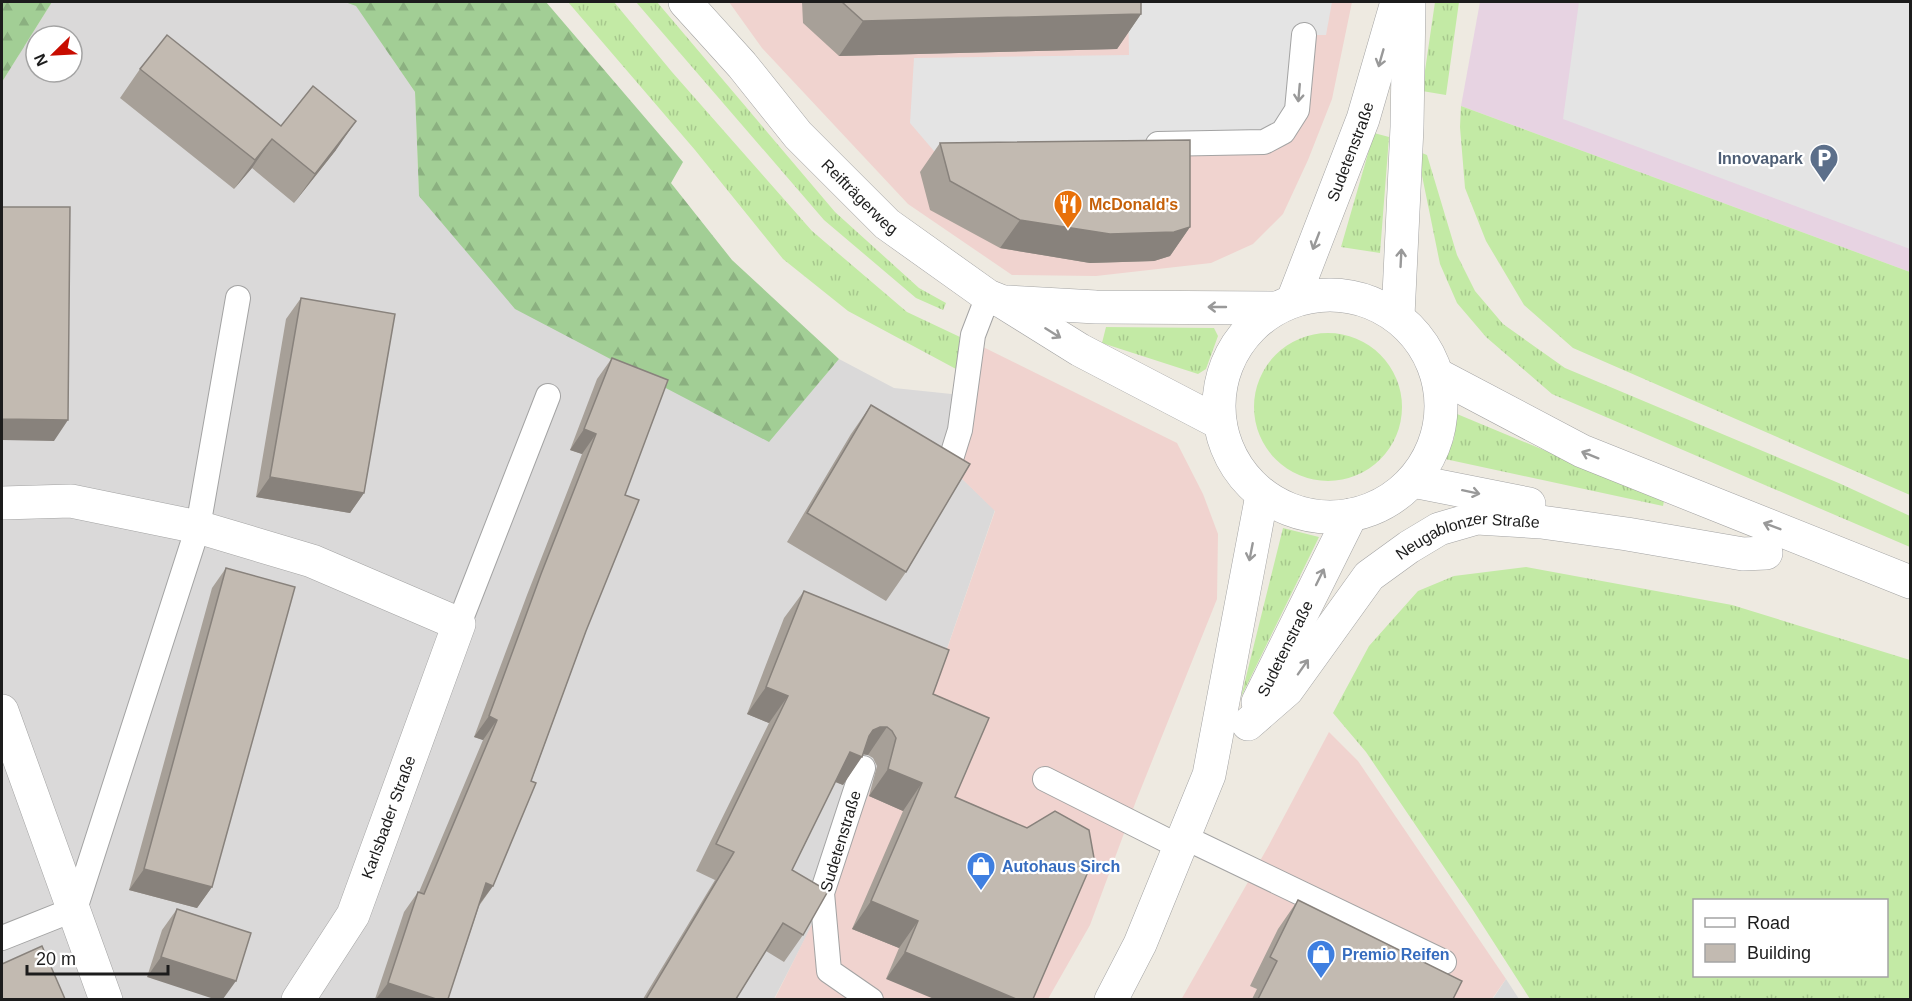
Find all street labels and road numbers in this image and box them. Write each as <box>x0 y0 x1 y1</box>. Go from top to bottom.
street label: Sudetenstraße <box>1324 100 1377 204</box>
street label: Reifträgerweg <box>818 156 901 238</box>
street label: Neugablonzer Straße <box>1392 510 1540 563</box>
street label: Sudetenstraße <box>1254 598 1316 699</box>
street label: Karlsbader Straße <box>358 753 419 881</box>
street label: Sudetenstraße <box>817 788 864 894</box>

